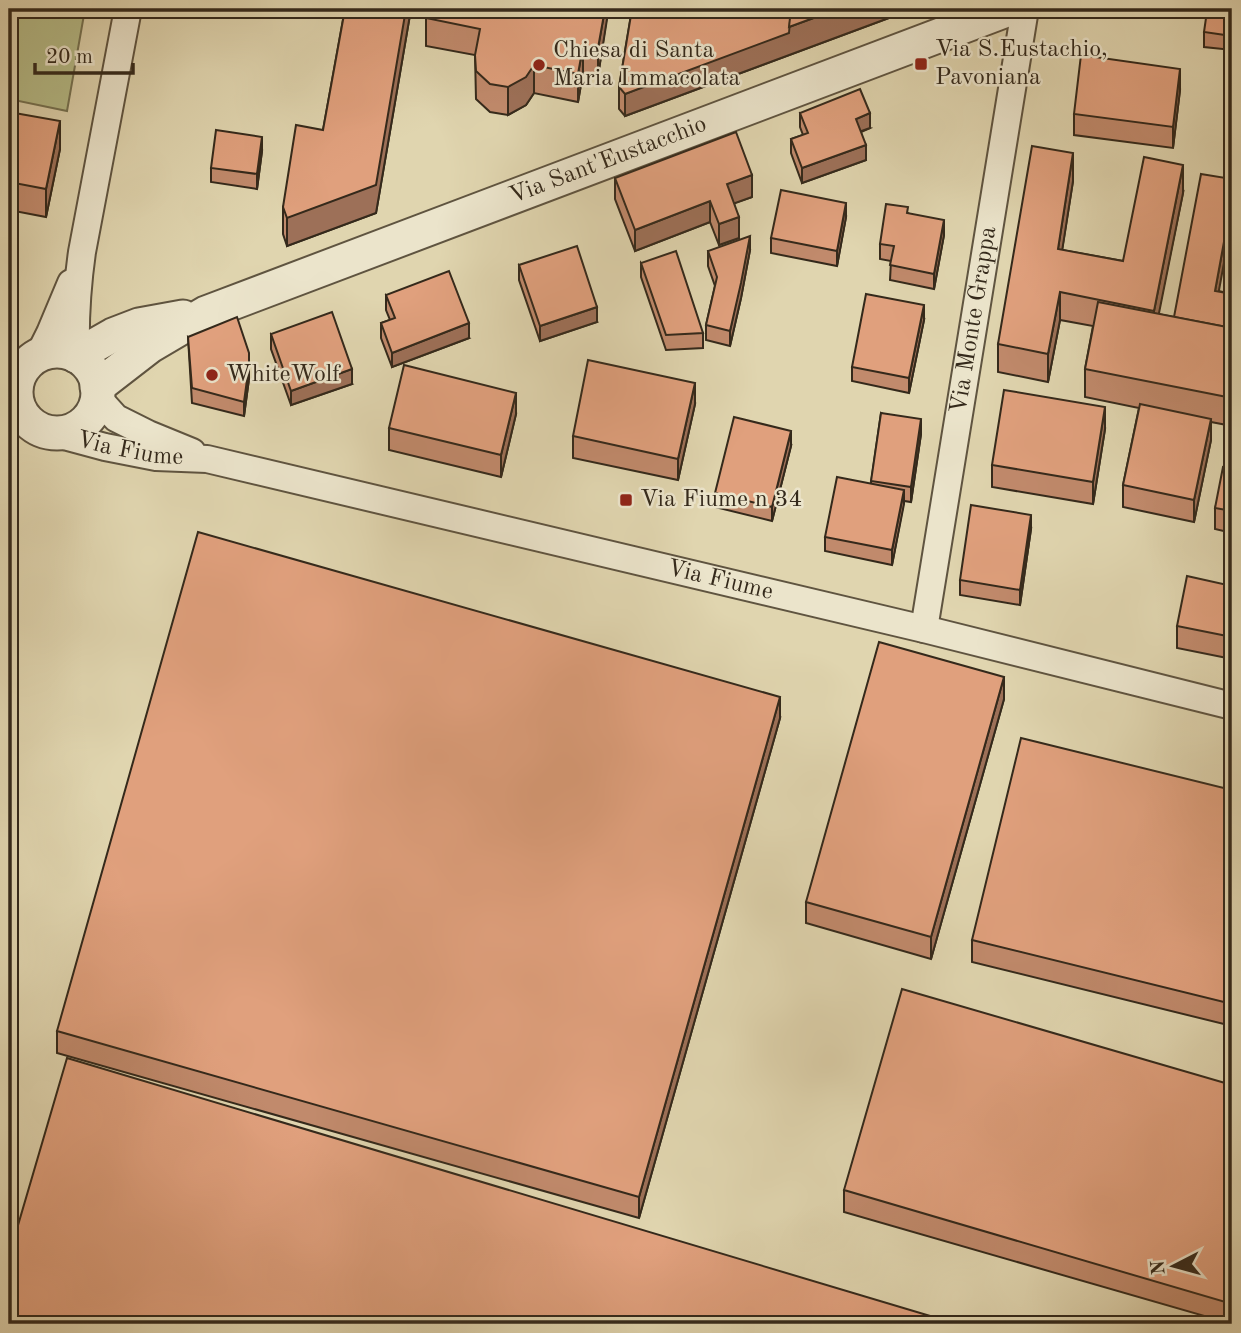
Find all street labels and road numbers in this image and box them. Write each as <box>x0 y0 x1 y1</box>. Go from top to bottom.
street label: Via Sant'Eustacchio <box>506 113 710 209</box>
street label: Via Monte Grappa <box>947 225 1001 416</box>
street label: Via Fiume <box>74 428 184 470</box>
street label: Via Fiume <box>664 556 775 605</box>

